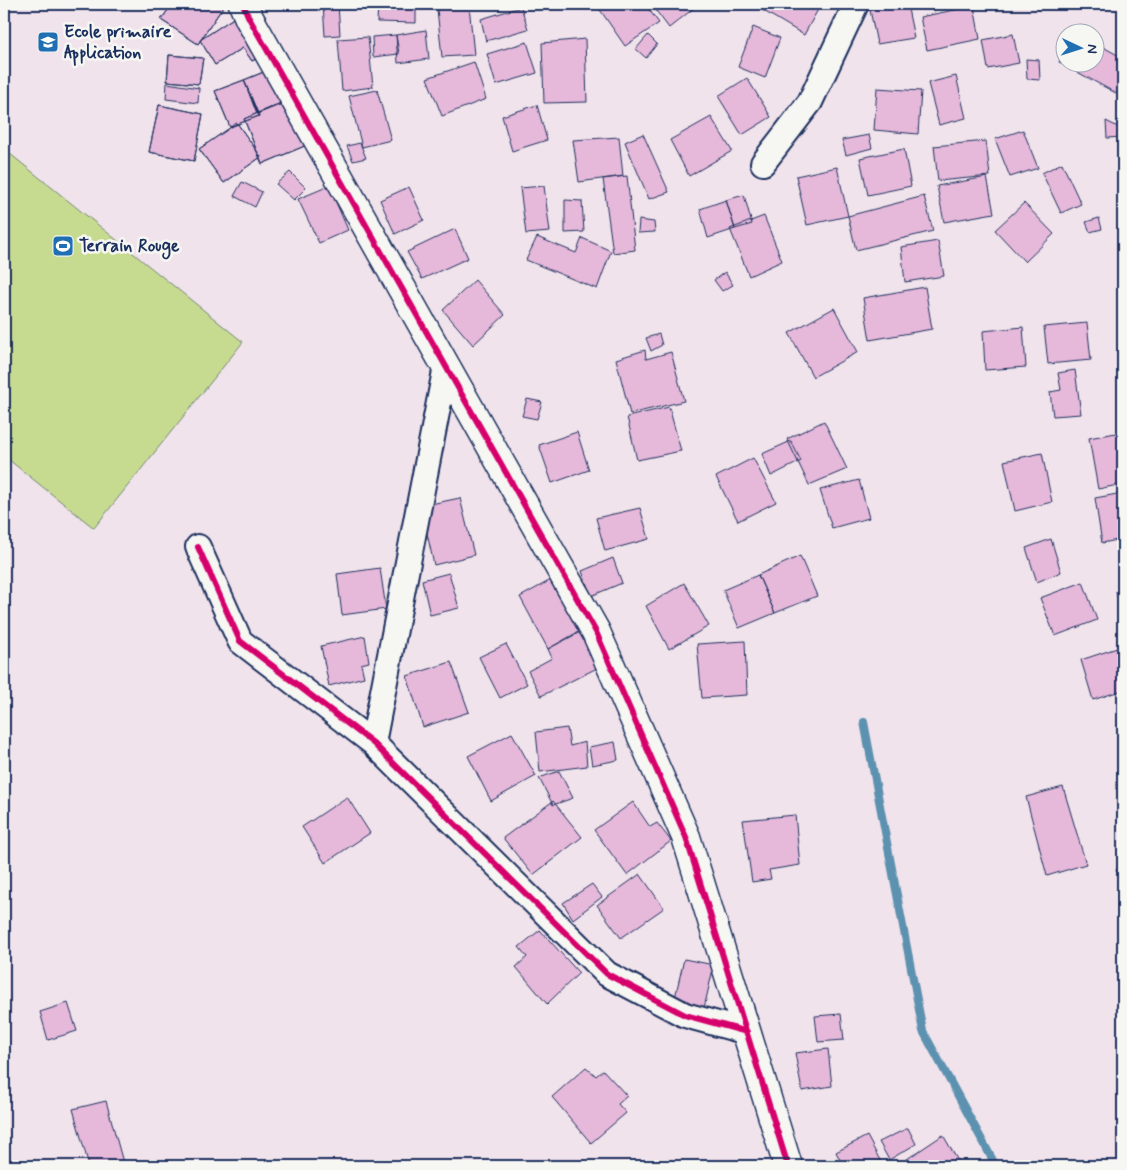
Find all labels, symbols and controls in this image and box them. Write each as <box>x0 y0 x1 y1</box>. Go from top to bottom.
place label: Ecole primaire Application <box>64 20 171 66</box>
north arrow <box>1054 22 1104 72</box>
school or university icon: Ecole primaire Application <box>36 30 60 54</box>
text: N <box>1083 44 1101 54</box>
sports icon: Terrain Rouge <box>51 234 75 258</box>
place label: Terrain Rouge <box>79 234 180 260</box>

